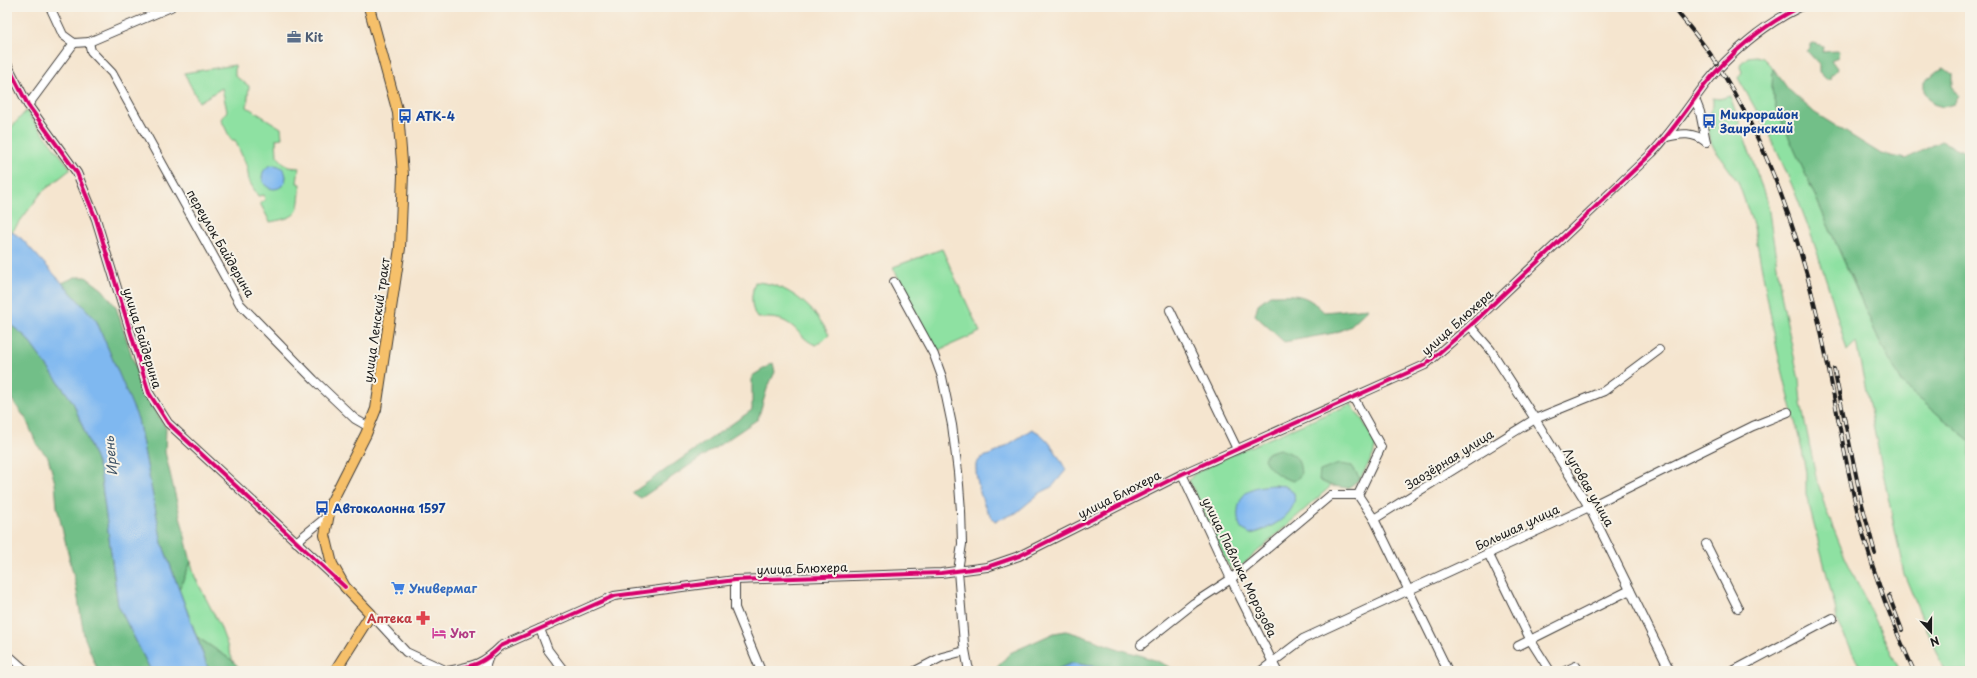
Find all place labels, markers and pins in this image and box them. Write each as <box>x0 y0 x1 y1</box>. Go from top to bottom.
place label: Kit <box>305 28 323 46</box>
office icon: Kit <box>286 29 302 45</box>
place label: Микрорайон Заиренский <box>1719 105 1799 137</box>
place label: АТК-4 <box>416 107 455 125</box>
bus stop icon: АТК-4 <box>397 108 413 124</box>
bus stop icon: Микрорайон Заиренский <box>1701 113 1717 129</box>
place label: Автоколонна 1597 <box>333 499 446 517</box>
bus stop icon: Автоколонна 1597 <box>314 500 330 516</box>
place label: Универмаг <box>408 579 478 597</box>
supermarket icon: Универмаг <box>390 580 406 596</box>
place label: Аптека <box>367 609 412 627</box>
pharmacy icon: Аптека <box>415 610 431 626</box>
place label: Уют <box>450 624 476 642</box>
hotel icon: Уют <box>431 625 447 641</box>

